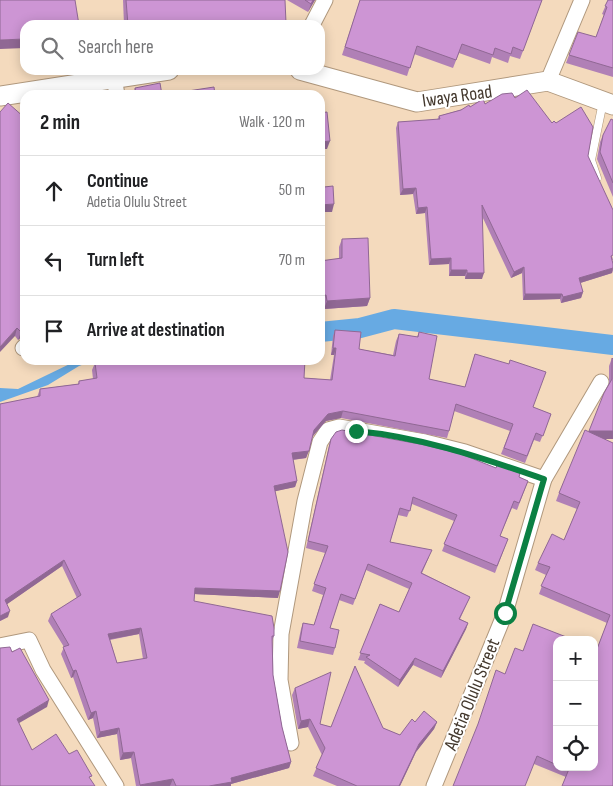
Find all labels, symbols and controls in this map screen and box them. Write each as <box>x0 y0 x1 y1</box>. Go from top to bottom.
search box <box>20 20 325 75</box>
icon: search <box>38 34 66 62</box>
text: Search here <box>78 36 154 59</box>
street label: Iwaya Road <box>421 80 494 113</box>
text: 2 min <box>40 110 80 135</box>
text: Walk · 120 m <box>239 113 305 132</box>
text: Continue <box>87 170 148 193</box>
icon: ahead <box>40 177 68 205</box>
text: 50 m <box>279 181 305 200</box>
text: Adetia Olulu Street <box>87 193 187 212</box>
icon: left <box>40 247 68 275</box>
text: Turn left <box>87 249 144 272</box>
text: 70 m <box>279 251 305 270</box>
icon: arrive <box>40 317 68 345</box>
text: Arrive at destination <box>87 319 225 342</box>
route end <box>345 420 368 443</box>
route start <box>494 602 517 625</box>
street label: Adetia Olulu Street <box>439 635 505 755</box>
map controls <box>553 636 598 771</box>
button: + <box>553 636 598 681</box>
button: − <box>553 681 598 726</box>
button: locate <box>553 726 598 771</box>

